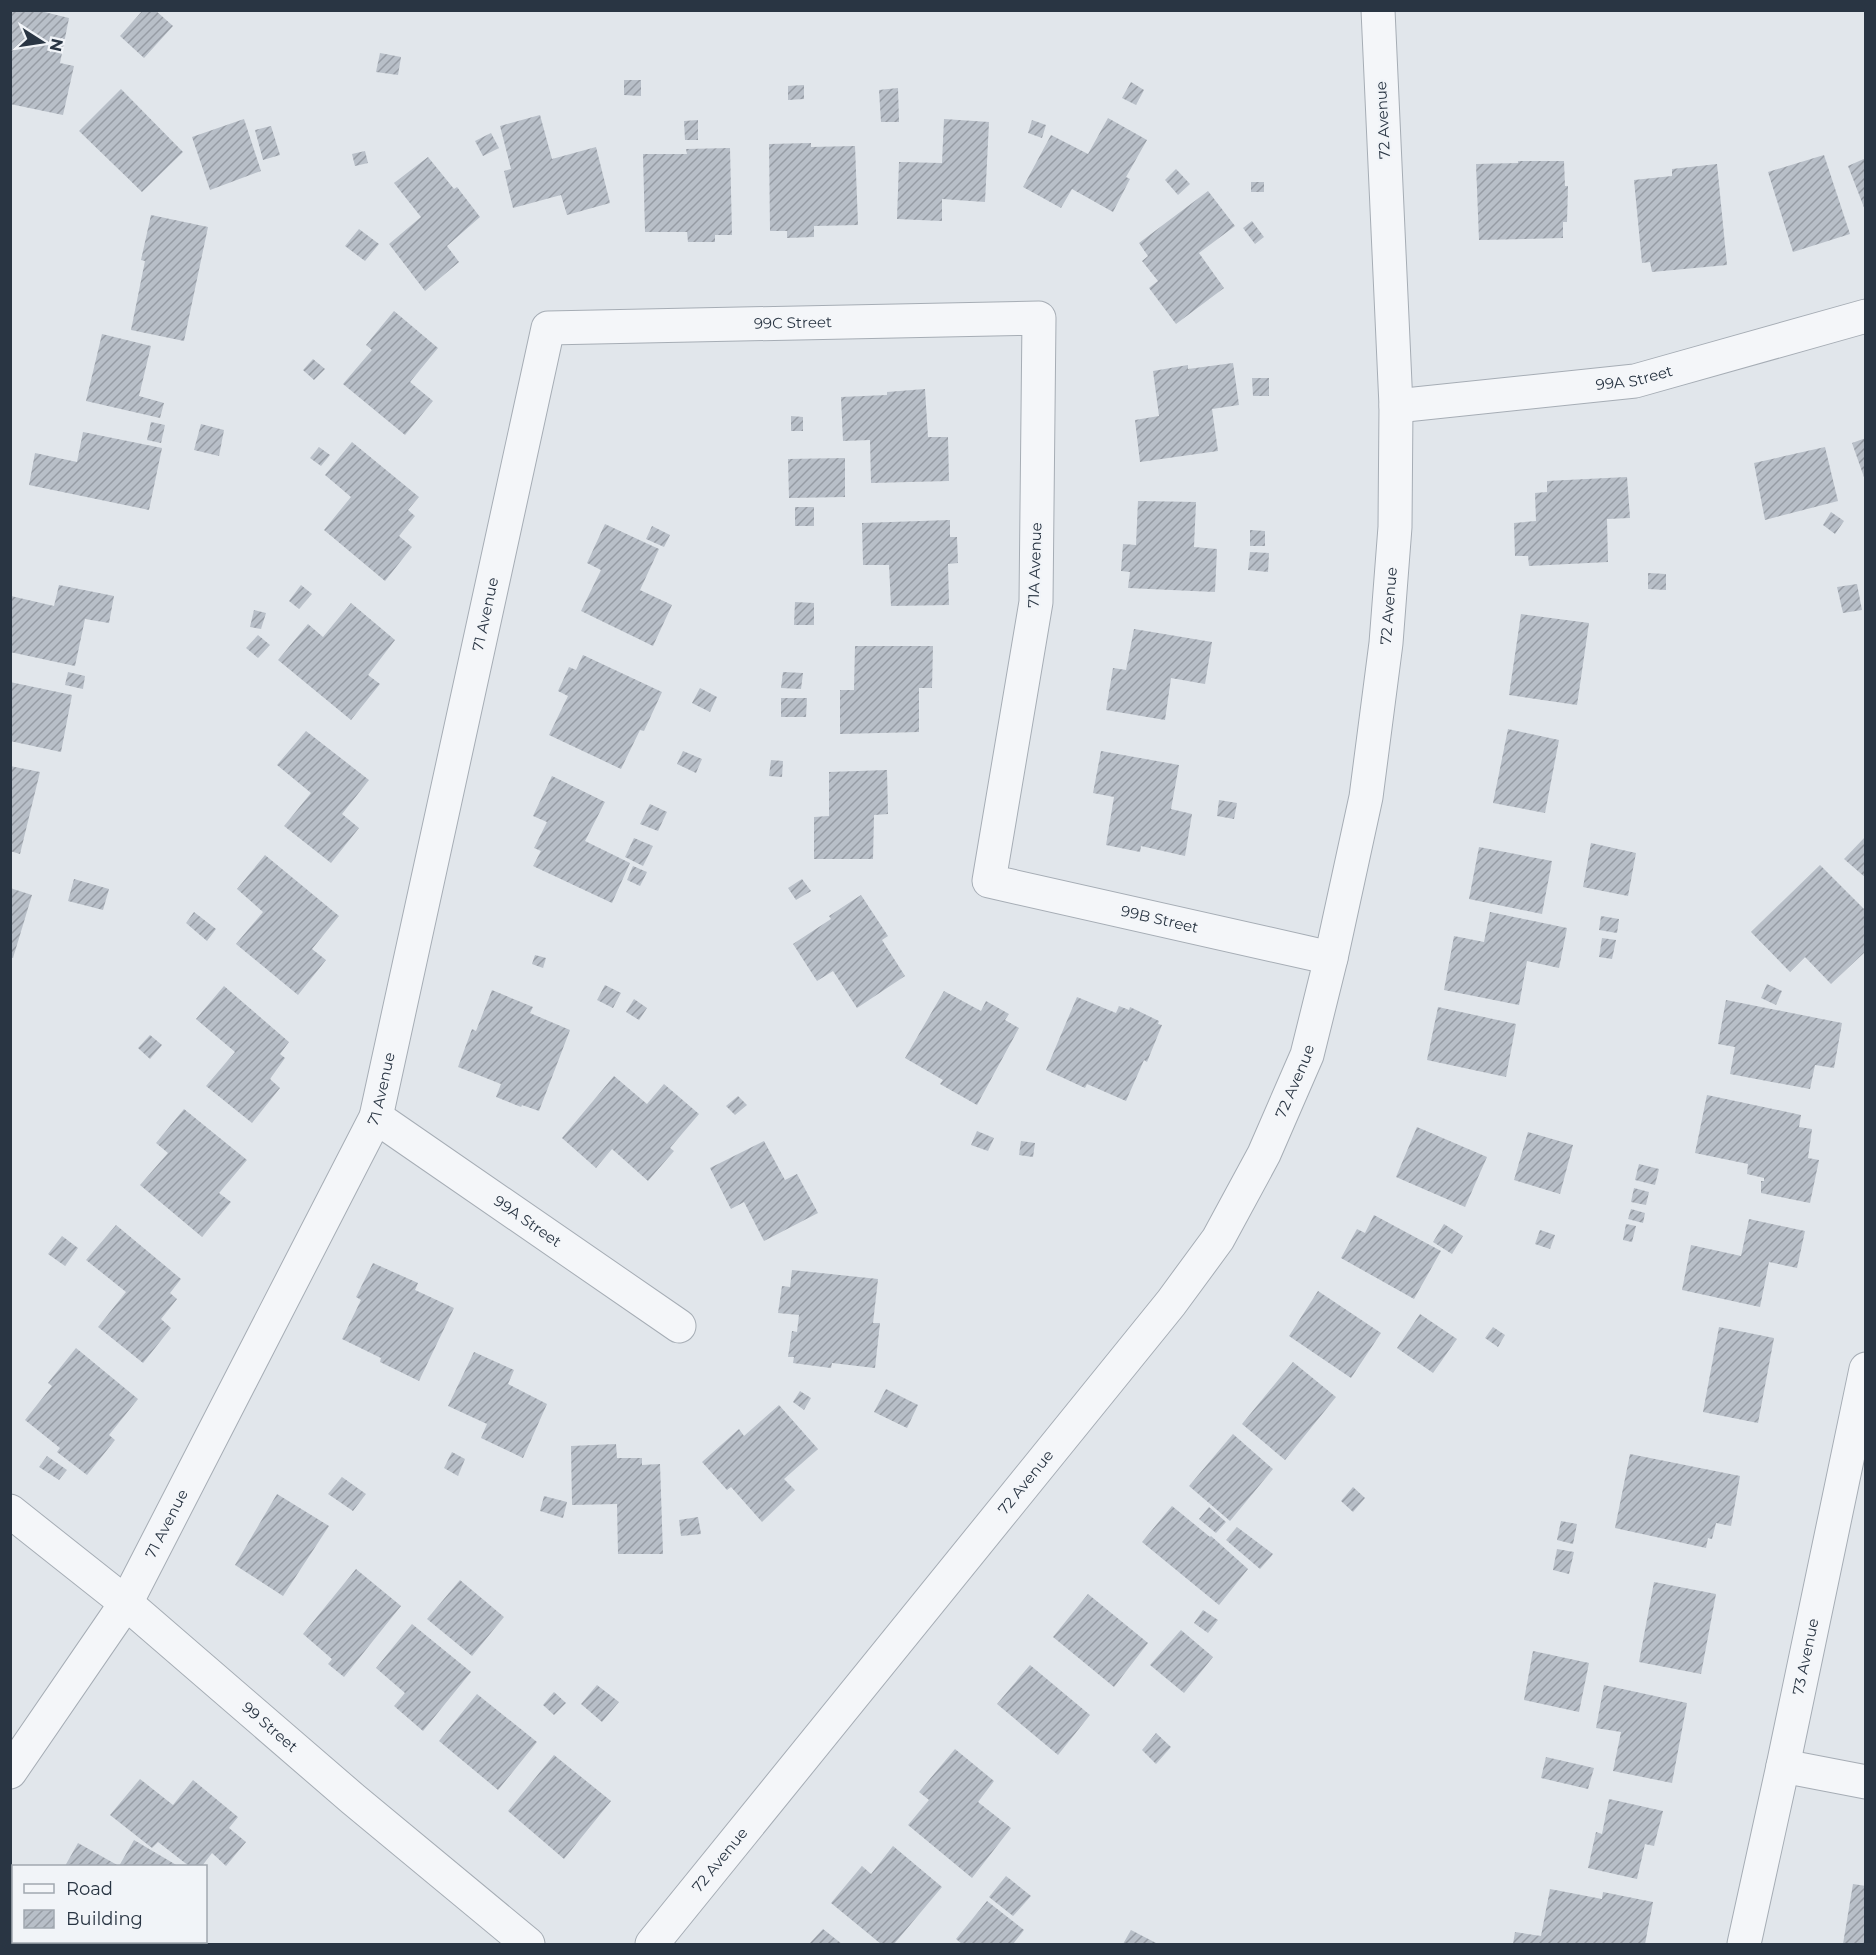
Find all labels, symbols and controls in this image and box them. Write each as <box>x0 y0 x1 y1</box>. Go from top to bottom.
north arrow <box>12 12 72 72</box>
text: N <box>46 37 67 53</box>
street label: 72 Avenue <box>1371 81 1394 159</box>
street label: 99C Street <box>754 312 832 333</box>
street label: 99A Street <box>1595 361 1675 394</box>
street label: 71A Avenue <box>1024 522 1045 608</box>
street label: 72 Avenue <box>1376 566 1401 645</box>
street label: 71 Avenue <box>468 576 502 653</box>
street label: 99B Street <box>1119 901 1200 937</box>
street label: 72 Avenue <box>1271 1043 1318 1121</box>
street label: 71 Avenue <box>363 1050 399 1129</box>
street label: 99A Street <box>490 1191 565 1251</box>
street label: 72 Avenue <box>993 1446 1057 1518</box>
street label: 71 Avenue <box>141 1486 192 1561</box>
street label: 73 Avenue <box>1788 1616 1823 1696</box>
street label: 99 Street <box>238 1697 302 1756</box>
street label: 72 Avenue <box>688 1823 751 1896</box>
legend <box>12 1865 207 1943</box>
text: Road <box>66 1878 113 1900</box>
text: Building <box>66 1908 143 1930</box>

